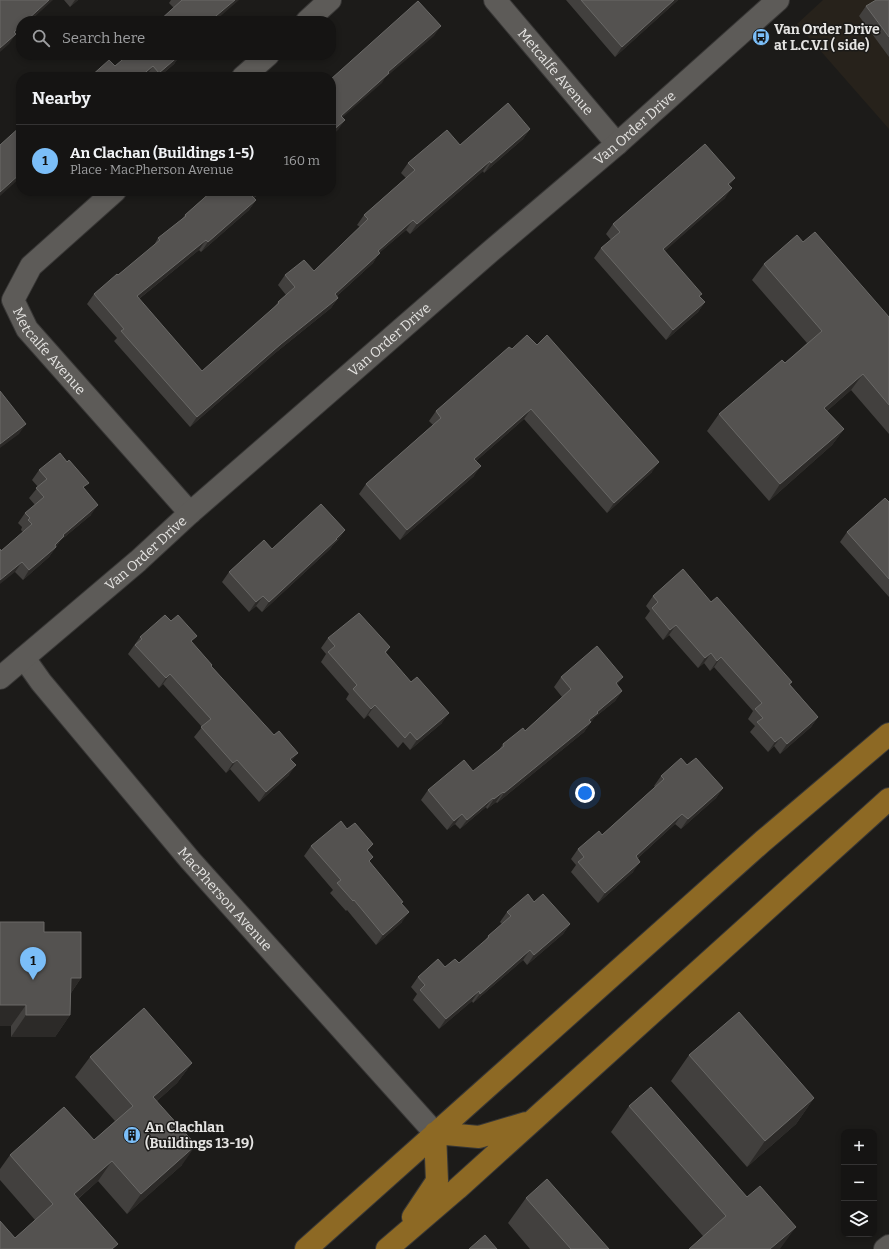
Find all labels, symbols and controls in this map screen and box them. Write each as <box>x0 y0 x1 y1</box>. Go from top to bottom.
search box <box>16 16 336 60</box>
place label: Van Order Drive at L.C.V.I ( side) <box>774 21 880 54</box>
street label: Metcalfe Avenue <box>514 25 597 119</box>
icon: search <box>30 27 52 49</box>
bus stop icon: Van Order Drive at L.C.V.I ( side) <box>751 27 771 47</box>
text: Search here <box>62 29 145 47</box>
text: Nearby <box>32 88 91 109</box>
street label: Van Order Drive <box>591 88 679 169</box>
text: An Clachan (Buildings 1-5) <box>70 144 254 162</box>
text: 1 <box>42 153 48 168</box>
text: 160 m <box>284 153 320 168</box>
text: Place · MacPherson Avenue <box>70 162 233 177</box>
street label: Van Order Drive <box>345 299 434 380</box>
street label: Metcalfe Avenue <box>9 305 89 398</box>
street label: Van Order Drive <box>102 512 190 594</box>
your location <box>575 783 595 803</box>
street label: MacPherson Avenue <box>174 844 276 955</box>
pin: 1 <box>20 947 46 980</box>
place label: An Clachlan (Buildings 13-19) <box>145 1119 254 1152</box>
building icon: An Clachlan (Buildings 13-19) <box>122 1125 142 1145</box>
map controls <box>841 1129 877 1237</box>
button: + <box>841 1129 877 1165</box>
button: − <box>841 1165 877 1201</box>
button: layers <box>841 1201 877 1237</box>

